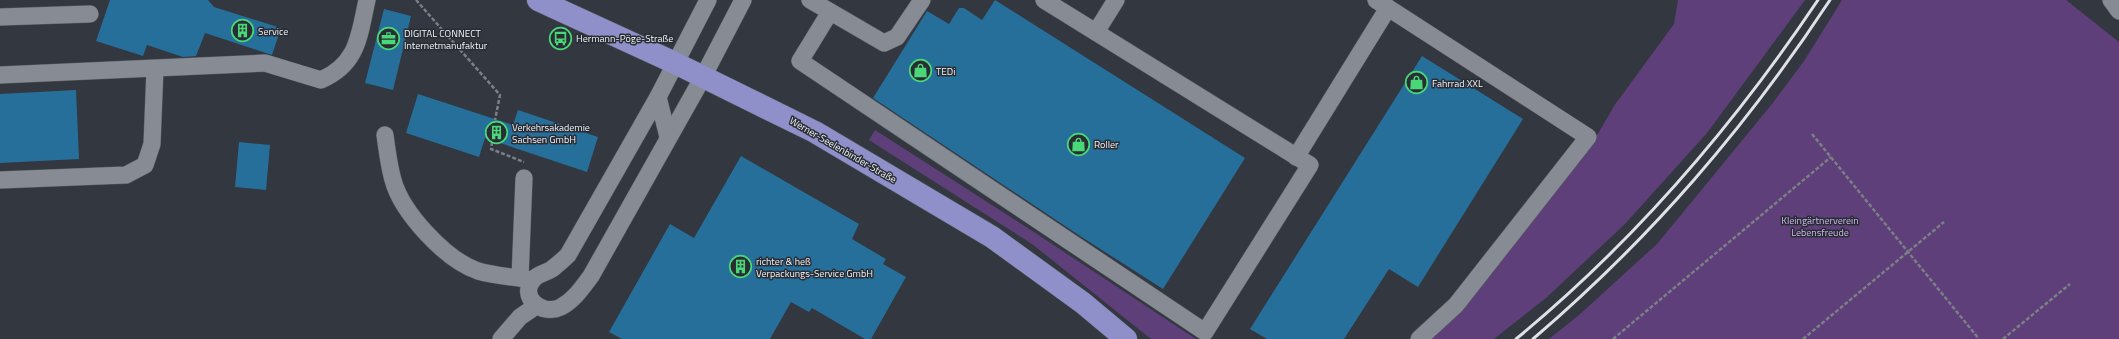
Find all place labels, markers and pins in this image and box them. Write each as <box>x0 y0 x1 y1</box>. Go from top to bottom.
building icon: Service <box>230 18 256 44</box>
place label: Service <box>258 24 288 39</box>
bus stop icon: Hermann-Pöge-Straße <box>547 25 573 51</box>
office icon: DIGITAL CONNECT Internetmanufaktur <box>376 26 402 52</box>
place label: DIGITAL CONNECT Internetmanufaktur <box>404 26 488 53</box>
place label: Hermann-Pöge-Straße <box>576 31 673 46</box>
shop icon: TEDi <box>907 58 933 84</box>
place label: TEDi <box>936 64 955 79</box>
shop icon: Fahrrad XXL <box>1403 70 1429 96</box>
place label: Fahrrad XXL <box>1432 76 1483 91</box>
building icon: Verkehrsakademie Sachsen GmbH <box>484 120 510 146</box>
place label: Verkehrsakademie Sachsen GmbH <box>512 120 590 147</box>
shop icon: Roller <box>1066 131 1092 157</box>
place label: Roller <box>1094 137 1119 152</box>
building icon: richter & heß Verpackungs-Service GmbH <box>728 254 754 280</box>
place label: richter & heß Verpackungs-Service GmbH <box>756 254 873 281</box>

